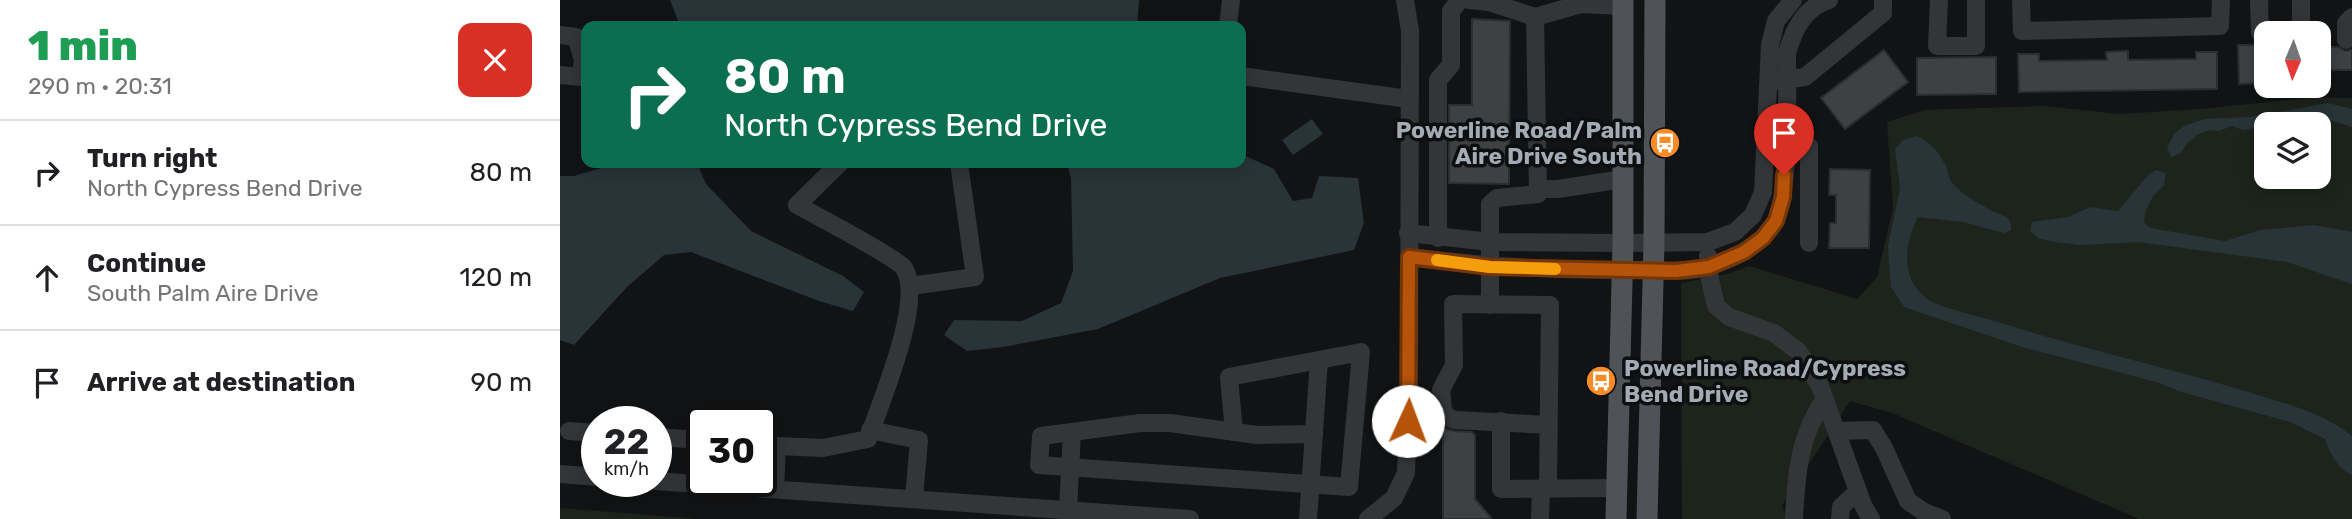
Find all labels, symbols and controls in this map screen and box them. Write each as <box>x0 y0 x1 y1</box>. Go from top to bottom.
text: 1 min <box>28 21 138 71</box>
north arrow <box>2254 21 2331 98</box>
map controls <box>2254 21 2331 189</box>
button: close <box>458 23 532 97</box>
text: 80 m <box>724 47 846 105</box>
icon: right <box>609 49 700 140</box>
text: 290 m · 20:31 <box>28 72 172 100</box>
pin <box>1754 103 1814 175</box>
text: North Cypress Bend Drive <box>724 106 1107 144</box>
button: layers <box>2254 112 2331 189</box>
icon: arrive <box>1765 114 1803 152</box>
place label: Powerline Road/Palm Aire Drive South <box>1396 116 1642 170</box>
bus stop icon: Powerline Road/Palm Aire Drive South <box>1648 126 1682 160</box>
text: Turn right <box>87 143 217 174</box>
icon: right <box>28 154 66 192</box>
text: 80 m <box>469 157 532 188</box>
text: North Cypress Bend Drive <box>87 174 363 202</box>
text: Continue <box>87 248 206 279</box>
icon: ahead <box>28 259 66 297</box>
text: 120 m <box>460 262 532 293</box>
text: South Palm Aire Drive <box>87 279 319 307</box>
place label: Powerline Road/Cypress Bend Drive <box>1624 354 1906 408</box>
icon: arrive <box>28 364 66 402</box>
bus stop icon: Powerline Road/Cypress Bend Drive <box>1584 364 1618 398</box>
text: Arrive at destination <box>87 367 355 398</box>
text: 90 m <box>471 367 532 398</box>
position arrow <box>1371 384 1445 458</box>
speed limit sign: 30 <box>686 406 777 497</box>
text: 22 <box>604 421 649 463</box>
text: km/h <box>604 458 649 480</box>

